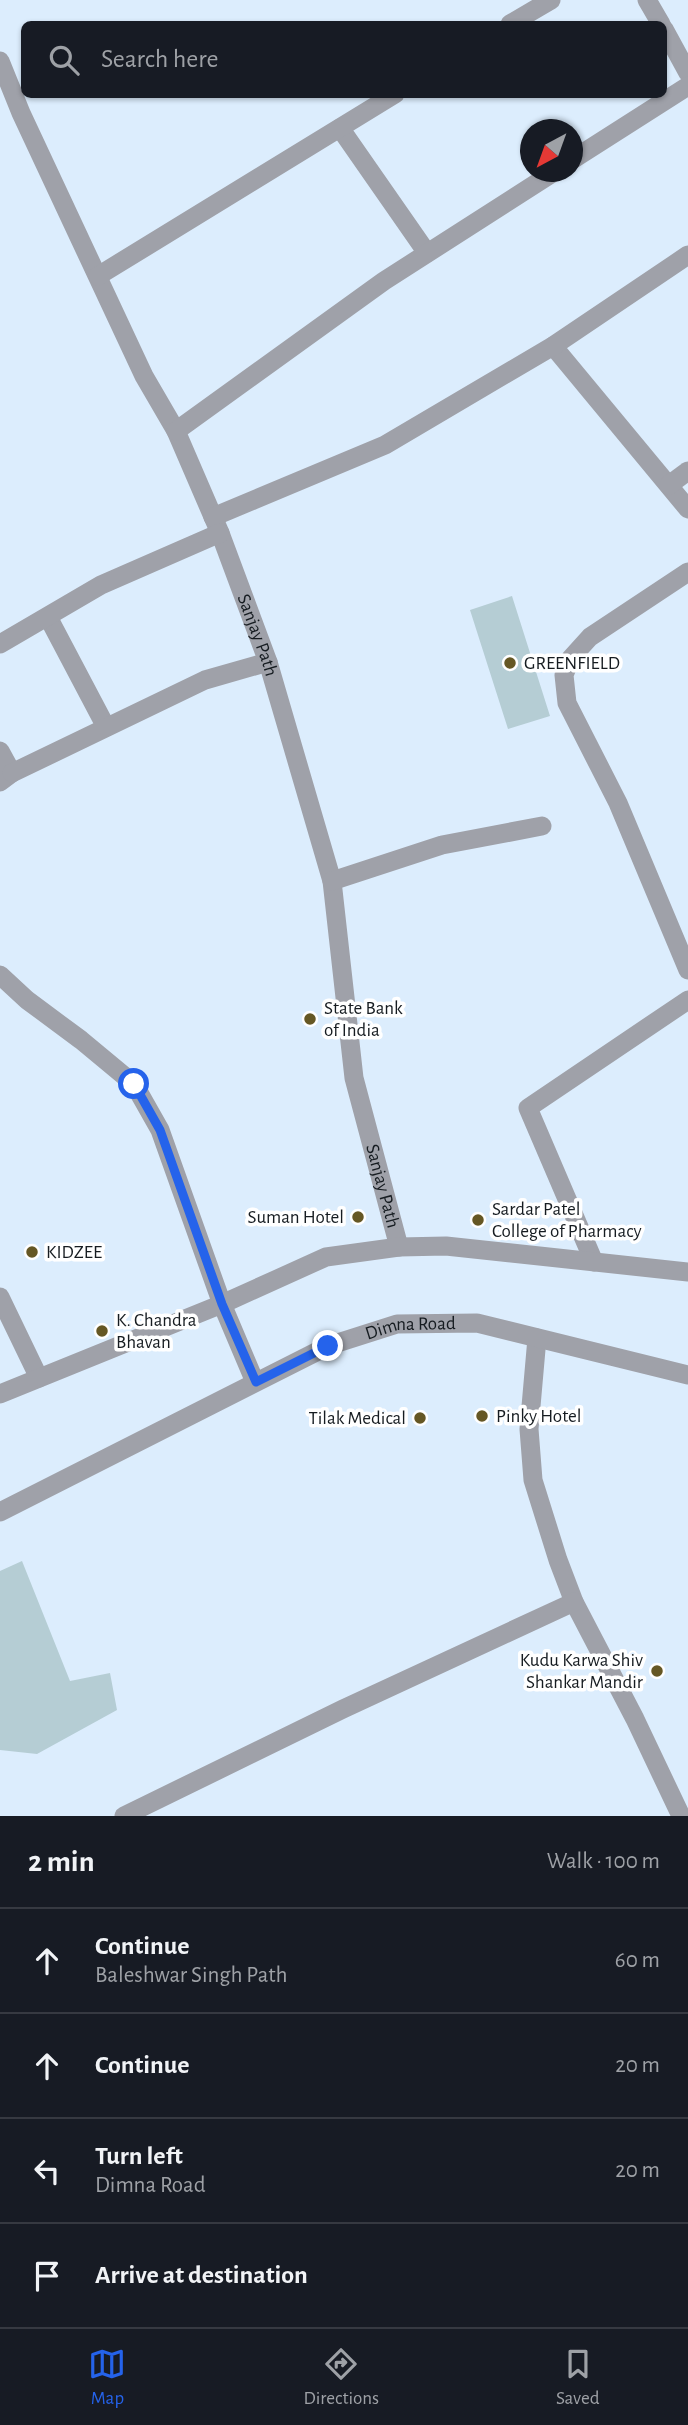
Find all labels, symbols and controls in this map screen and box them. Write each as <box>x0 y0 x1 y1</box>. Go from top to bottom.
search box <box>21 21 667 98</box>
icon: search <box>45 41 83 79</box>
text: Search here <box>101 46 219 72</box>
north arrow <box>520 119 583 182</box>
street label: Sanjay Path <box>234 591 281 678</box>
place label: GREENFIELD <box>524 654 620 673</box>
marker: GREENFIELD <box>502 655 518 671</box>
place label: State Bank of India <box>324 999 403 1040</box>
marker: State Bank of India <box>302 1011 318 1027</box>
route start <box>118 1068 149 1099</box>
street label: Sanjay Path <box>363 1142 403 1230</box>
place label: Sardar Patel College of Pharmacy <box>492 1200 642 1241</box>
place label: Suman Hotel <box>248 1208 344 1227</box>
marker: Suman Hotel <box>350 1209 366 1225</box>
marker: Sardar Patel College of Pharmacy <box>470 1212 486 1228</box>
place label: KIDZEE <box>46 1243 102 1262</box>
marker: KIDZEE <box>24 1244 40 1260</box>
place label: K. Chandra Bhavan <box>116 1311 197 1352</box>
street label: Dimna Road <box>363 1314 456 1343</box>
marker: K. Chandra Bhavan <box>94 1323 110 1339</box>
route end <box>312 1330 343 1361</box>
place label: Pinky Hotel <box>496 1407 581 1426</box>
marker: Pinky Hotel <box>474 1408 490 1424</box>
place label: Tilak Medical <box>308 1409 406 1428</box>
marker: Tilak Medical <box>412 1410 428 1426</box>
place label: Kudu Karwa Shiv Shankar Mandir <box>520 1651 643 1692</box>
marker: Kudu Karwa Shiv Shankar Mandir <box>649 1663 665 1679</box>
text: 2 min <box>28 1847 95 1877</box>
text: Walk · 100 m <box>547 1850 660 1873</box>
text: Continue <box>95 1933 190 1959</box>
icon: ahead <box>28 1942 66 1980</box>
text: 60 m <box>615 1949 660 1972</box>
text: Baleshwar Singh Path <box>95 1964 288 1987</box>
icon: ahead <box>28 2047 66 2085</box>
text: Continue <box>95 2052 190 2078</box>
text: 20 m <box>615 2054 660 2077</box>
text: Turn left <box>95 2143 183 2169</box>
icon: left <box>28 2152 66 2190</box>
text: 20 m <box>615 2159 660 2182</box>
text: Dimna Road <box>95 2174 206 2197</box>
icon: arrive <box>28 2257 66 2295</box>
text: Arrive at destination <box>95 2262 308 2288</box>
tab: Map <box>88 2345 126 2410</box>
tab: Directions <box>303 2345 379 2410</box>
tab: Saved <box>556 2345 600 2410</box>

